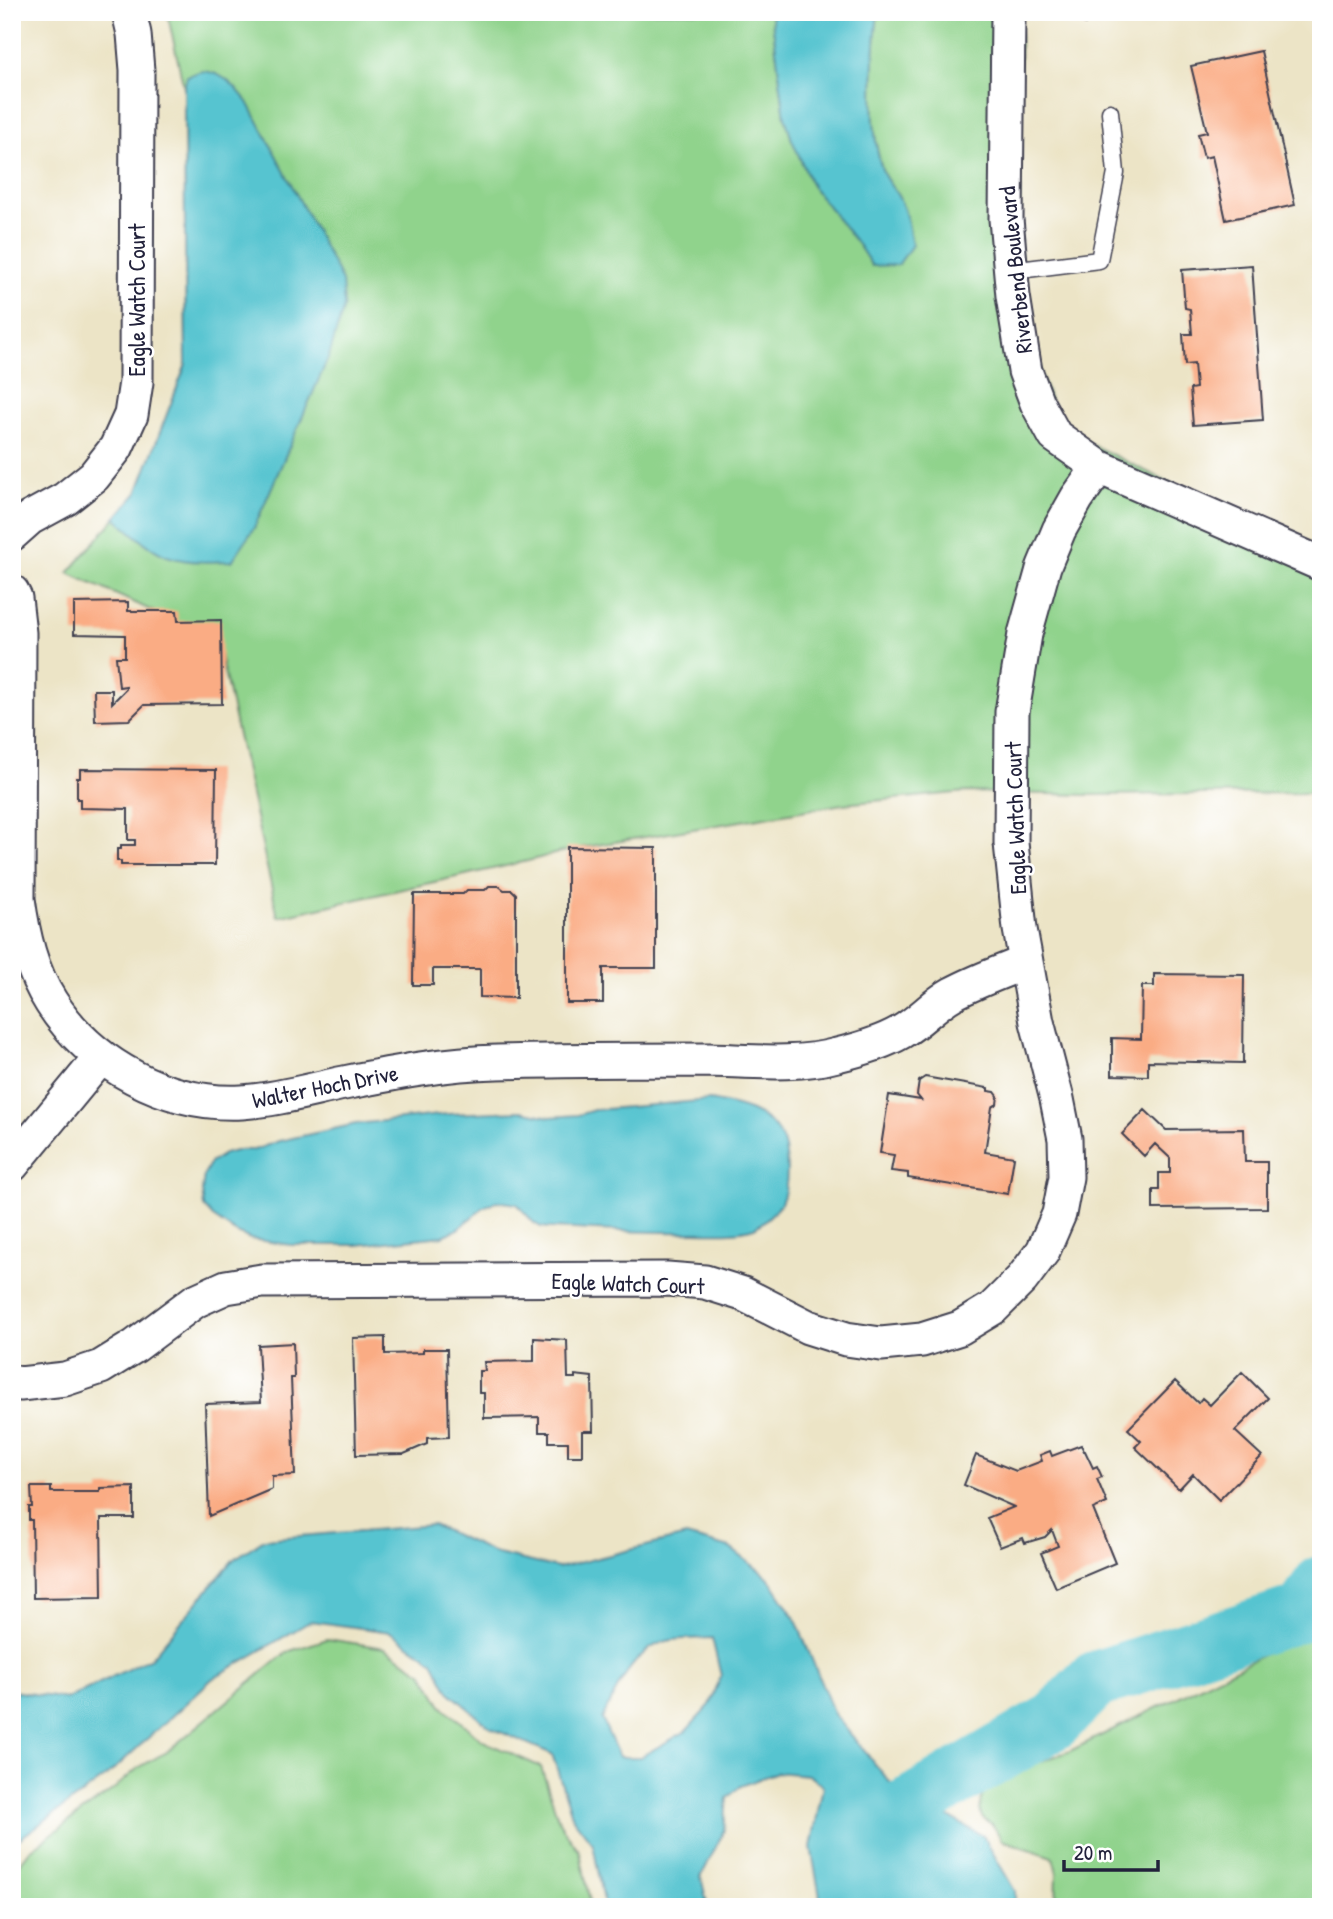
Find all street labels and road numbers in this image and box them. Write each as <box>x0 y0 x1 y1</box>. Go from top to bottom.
street label: Riverbend Boulevard <box>991 185 1039 355</box>
street label: Eagle Watch Court <box>121 223 152 376</box>
street label: Eagle Watch Court <box>997 740 1033 895</box>
street label: Walter Hoch Drive <box>250 1057 400 1115</box>
street label: Eagle Watch Court <box>551 1265 706 1301</box>

